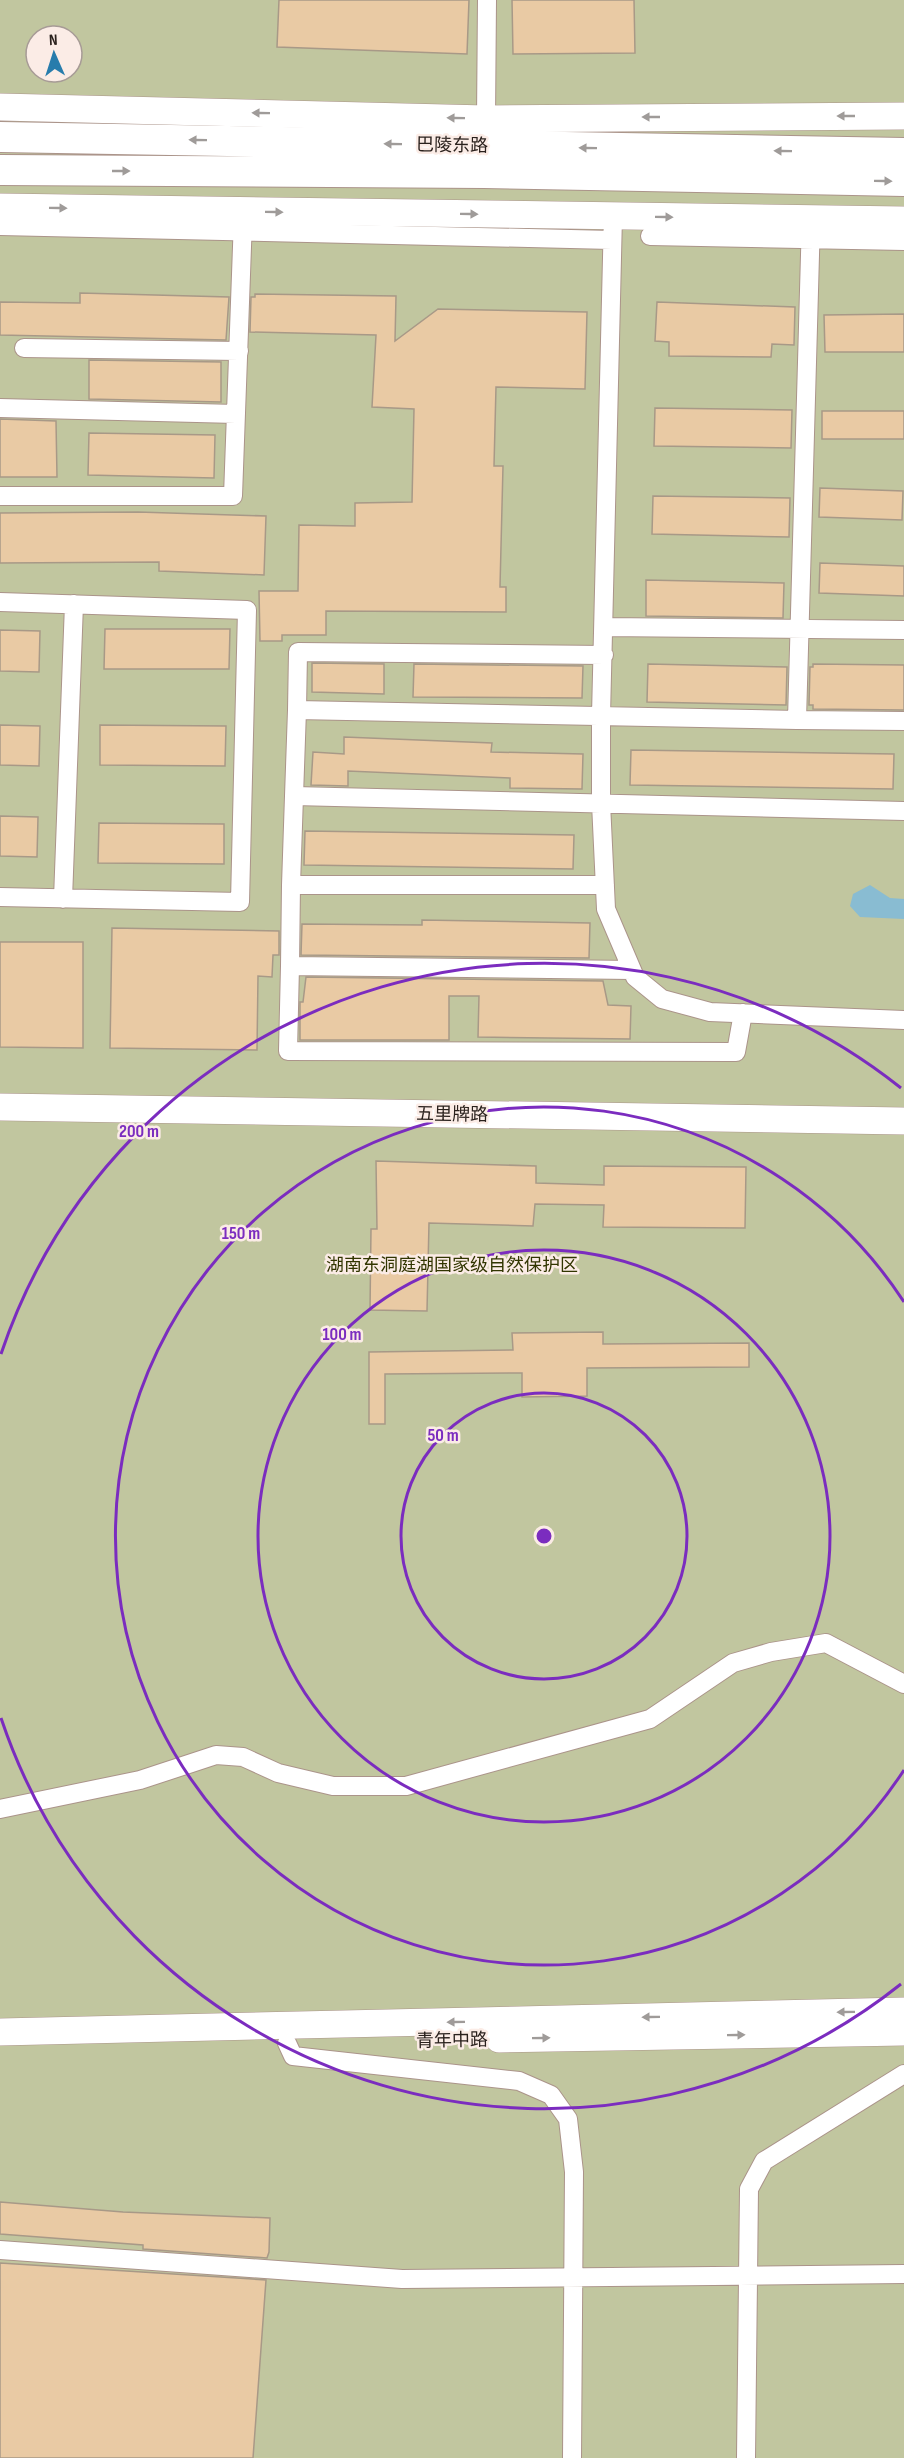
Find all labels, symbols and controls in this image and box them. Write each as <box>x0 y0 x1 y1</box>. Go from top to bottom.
north arrow <box>24 24 84 84</box>
text: N <box>49 31 58 50</box>
one-way arrow <box>251 108 270 118</box>
one-way arrow <box>836 111 855 121</box>
one-way arrow <box>446 113 465 123</box>
one-way arrow <box>641 113 660 122</box>
street label: 巴陵东路 <box>416 134 488 157</box>
one-way arrow <box>188 136 207 145</box>
one-way arrow <box>383 139 402 149</box>
one-way arrow <box>578 143 597 152</box>
one-way arrow <box>773 146 792 156</box>
one-way arrow <box>112 166 131 176</box>
one-way arrow <box>874 176 893 185</box>
one-way arrow <box>49 203 68 213</box>
one-way arrow <box>265 207 284 217</box>
one-way arrow <box>460 209 479 219</box>
one-way arrow <box>655 212 674 222</box>
street label: 五里牌路 <box>416 1103 488 1126</box>
text: 200 m <box>119 1121 159 1142</box>
text: 150 m <box>222 1223 260 1244</box>
park label: 湖南东洞庭湖国家级自然保护区 <box>326 1255 578 1276</box>
text: 100 m <box>323 1324 362 1345</box>
text: 50 m <box>427 1425 459 1446</box>
centre of rings <box>534 1526 554 1546</box>
one-way arrow <box>836 2007 855 2017</box>
one-way arrow <box>641 2012 660 2022</box>
one-way arrow <box>446 2017 465 2026</box>
street label: 青年中路 <box>416 2029 488 2052</box>
one-way arrow <box>727 2030 746 2040</box>
one-way arrow <box>532 2034 551 2043</box>

